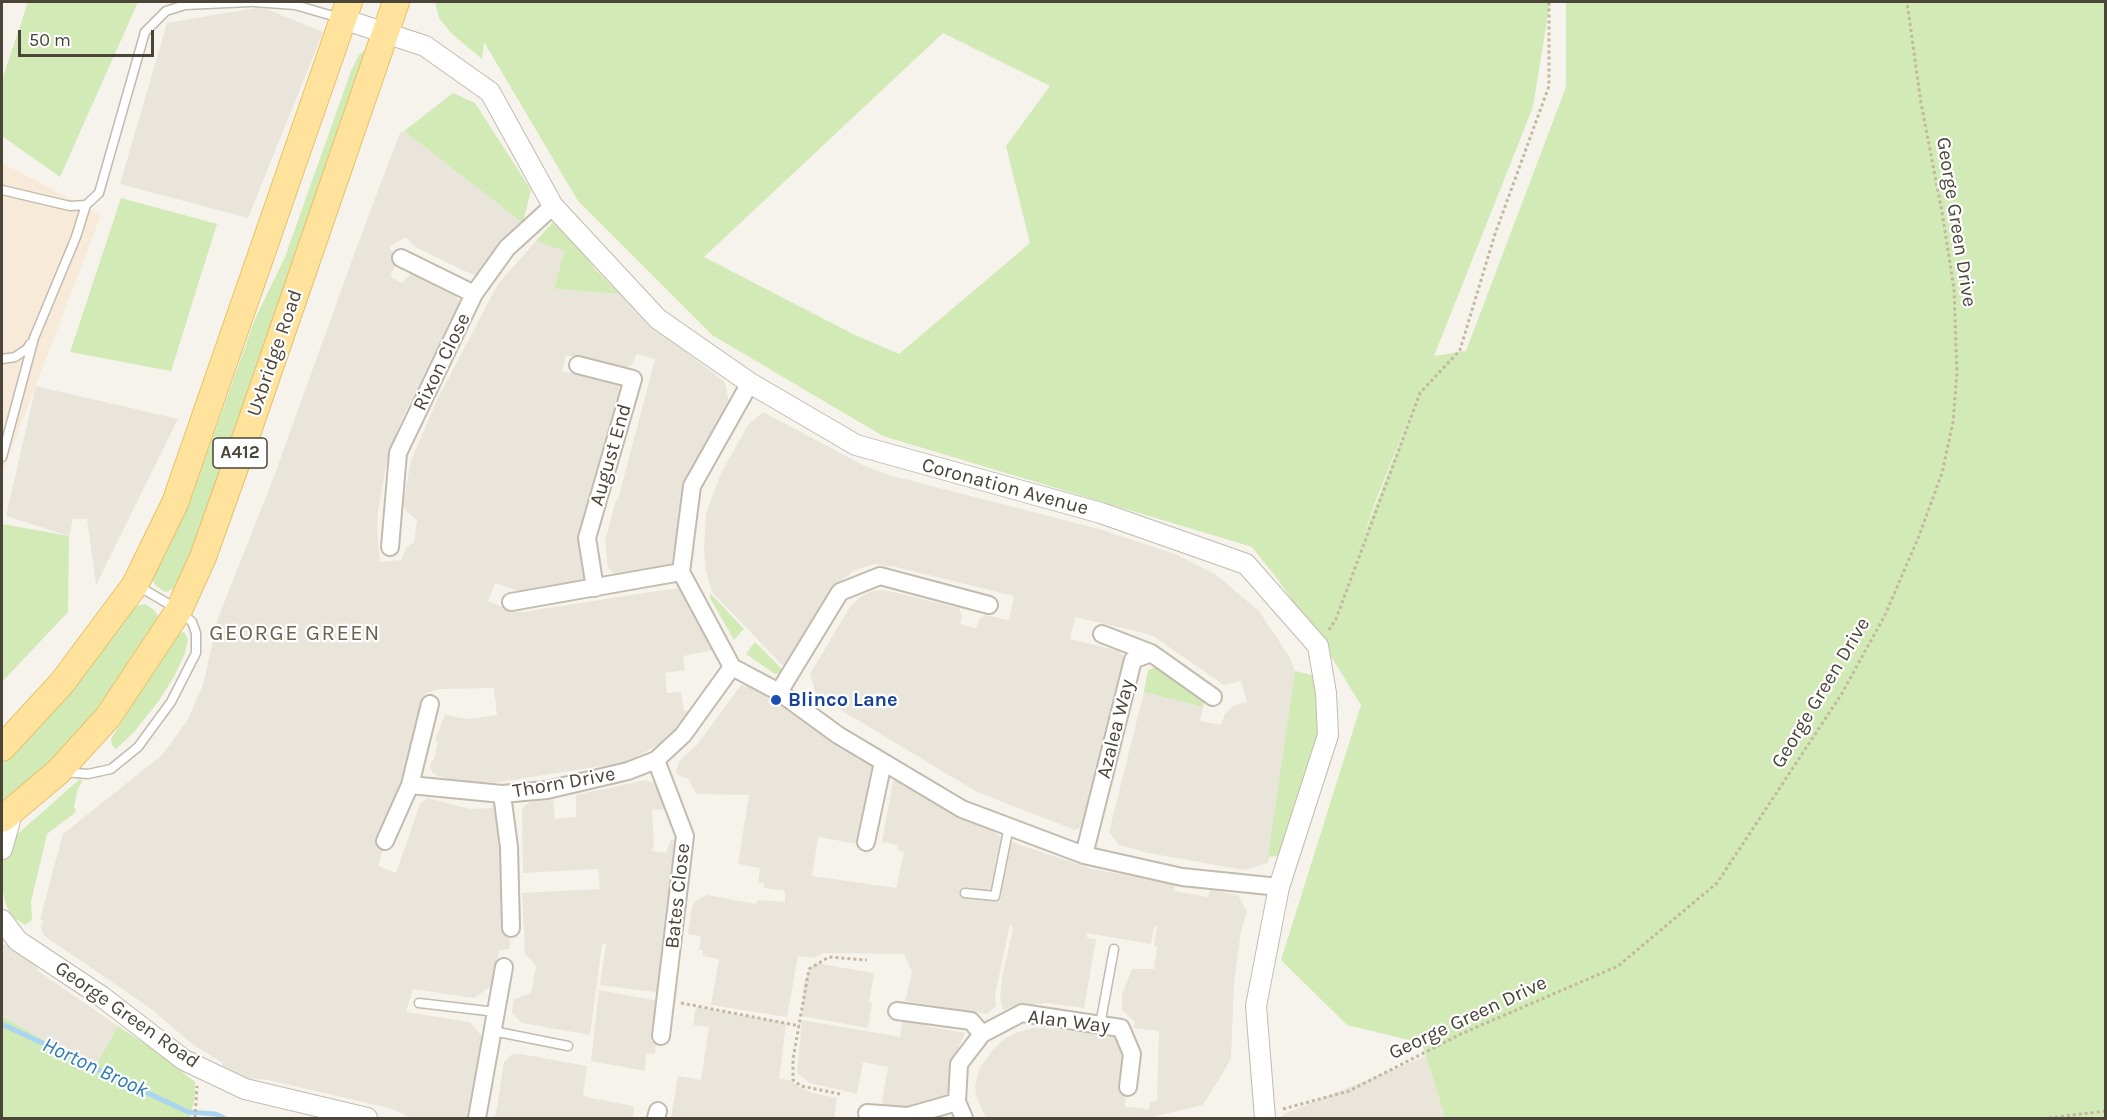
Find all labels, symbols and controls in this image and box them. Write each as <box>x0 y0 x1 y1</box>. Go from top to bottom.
scale bar <box>21 18 158 56</box>
text: 50 m <box>29 29 71 51</box>
street label: George Green Drive <box>1931 135 1981 309</box>
street label: Uxbridge Road <box>242 286 308 420</box>
street label: Rixon Close <box>408 309 476 415</box>
street label: August End <box>585 401 637 509</box>
road number: A412 <box>213 438 267 468</box>
street label: Coronation Avenue <box>919 453 1091 521</box>
street label: George Green Drive <box>1767 613 1875 773</box>
district label: GEORGE GREEN <box>209 621 381 647</box>
street label: Azalea Way <box>1092 677 1140 781</box>
place label: Blinco Lane <box>788 688 898 712</box>
marker: Blinco Lane <box>769 693 783 707</box>
street label: Thorn Drive <box>511 762 617 804</box>
street label: Bates Close <box>661 842 695 950</box>
street label: George Green Road <box>50 956 204 1074</box>
street label: George Green Drive <box>1385 971 1551 1065</box>
street label: Alan Way <box>1027 1005 1111 1039</box>
water label: Horton Brook <box>38 1033 152 1103</box>

